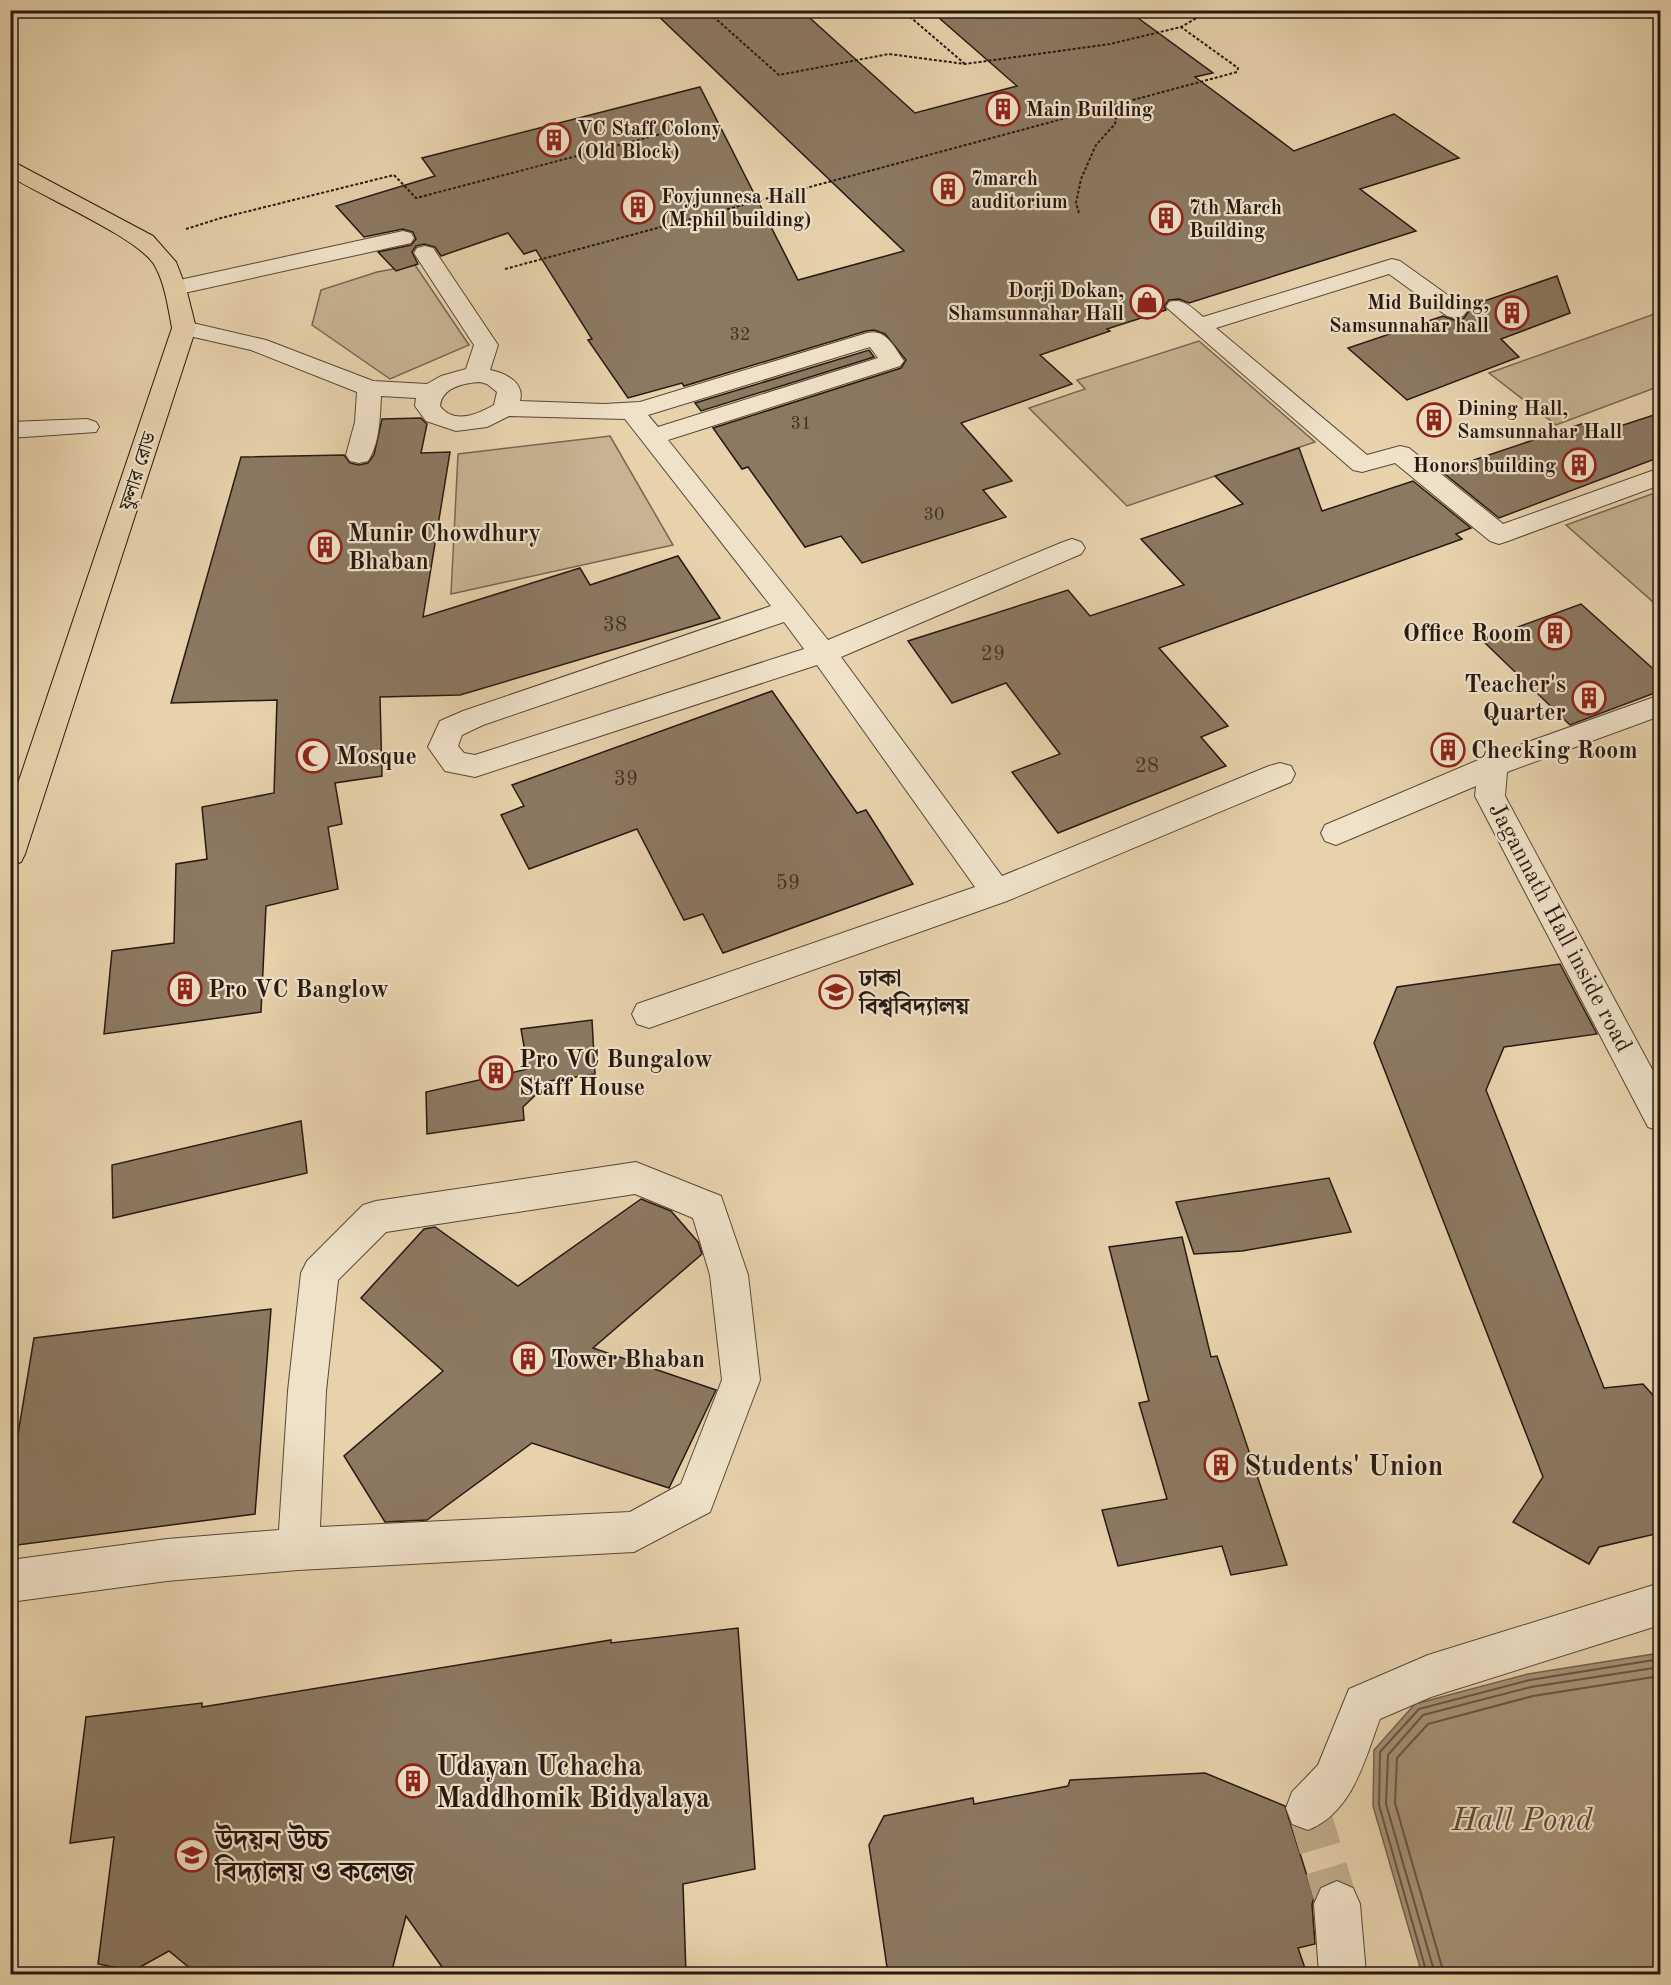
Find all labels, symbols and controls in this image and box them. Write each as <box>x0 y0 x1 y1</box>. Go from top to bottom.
building icon: Main Building <box>985 91 1021 127</box>
place label: Main Building <box>1026 101 1153 121</box>
place label: VC Staff Colony (Old Block) <box>577 120 722 163</box>
building icon: VC Staff Colony (Old Block) <box>536 122 572 158</box>
place label: 7march auditorium <box>971 170 1068 213</box>
building icon: 7march auditorium <box>930 171 966 207</box>
place label: Foyjunnesa Hall (M.phil building) <box>661 188 811 231</box>
building icon: Foyjunnesa Hall (M.phil building) <box>620 189 656 225</box>
place label: 7th March Building <box>1189 199 1282 242</box>
building icon: 7th March Building <box>1148 200 1184 236</box>
place label: Dorji Dokan, Shamsunnahar Hall <box>948 282 1124 325</box>
shop icon: Dorji Dokan, Shamsunnahar Hall <box>1129 284 1165 320</box>
place label: Mid Building, Samsunnahar hall <box>1329 294 1489 337</box>
building icon: Mid Building, Samsunnahar hall <box>1494 295 1530 331</box>
house number: 32 <box>730 326 750 344</box>
place label: Dining Hall, Samsunnahar Hall <box>1457 400 1622 443</box>
building icon: Dining Hall, Samsunnahar Hall <box>1416 402 1452 438</box>
house number: 31 <box>791 415 811 433</box>
street label: ফুলার রোড <box>117 429 162 515</box>
building icon: Honors building <box>1561 447 1597 483</box>
place label: Honors building <box>1413 457 1556 477</box>
house number: 30 <box>924 506 944 524</box>
place label: Munir Chowdhury Bhaban <box>348 523 541 575</box>
building icon: Munir Chowdhury Bhaban <box>307 529 343 565</box>
house number: 38 <box>603 615 627 636</box>
building icon: Office Room <box>1537 615 1573 651</box>
place label: Office Room <box>1403 623 1532 647</box>
house number: 29 <box>981 644 1005 665</box>
place label: Teacher's Quarter <box>1464 674 1566 726</box>
building icon: Teacher's Quarter <box>1571 680 1607 716</box>
building icon: Checking Room <box>1430 732 1466 768</box>
mosque icon: Mosque <box>295 738 331 774</box>
place label: Checking Room <box>1471 740 1638 764</box>
place label: Mosque <box>336 746 417 770</box>
house number: 28 <box>1135 756 1159 777</box>
house number: 39 <box>614 769 638 790</box>
street label: Jagannath Hall inside road <box>1483 799 1635 1057</box>
house number: 59 <box>776 873 800 894</box>
place label: ঢাকা বিশ্ববিদ্যালয় <box>858 968 971 1020</box>
building icon: Pro VC Banglow <box>167 971 203 1007</box>
school or university icon: ঢাকা বিশ্ববিদ্যালয় <box>818 974 854 1010</box>
place label: Pro VC Banglow <box>208 979 389 1003</box>
place label: Pro VC Bungalow Staff House <box>519 1049 713 1101</box>
building icon: Pro VC Bungalow Staff House <box>478 1055 514 1091</box>
building icon: Tower Bhaban <box>510 1341 546 1377</box>
place label: Tower Bhaban <box>551 1349 705 1373</box>
building icon: Students' Union <box>1203 1447 1239 1483</box>
place label: Students' Union <box>1244 1454 1443 1482</box>
place label: Udayan Uchacha Maddhomik Bidyalaya <box>436 1754 710 1814</box>
building icon: Udayan Uchacha Maddhomik Bidyalaya <box>395 1763 431 1799</box>
water label: Hall Pond <box>1450 1806 1594 1838</box>
place label: উদয়ন উচ্চ বিদ্যালয় ও কলেজ <box>214 1822 416 1888</box>
school or university icon: উদয়ন উচ্চ বিদ্যালয় ও কলেজ <box>174 1837 210 1873</box>

